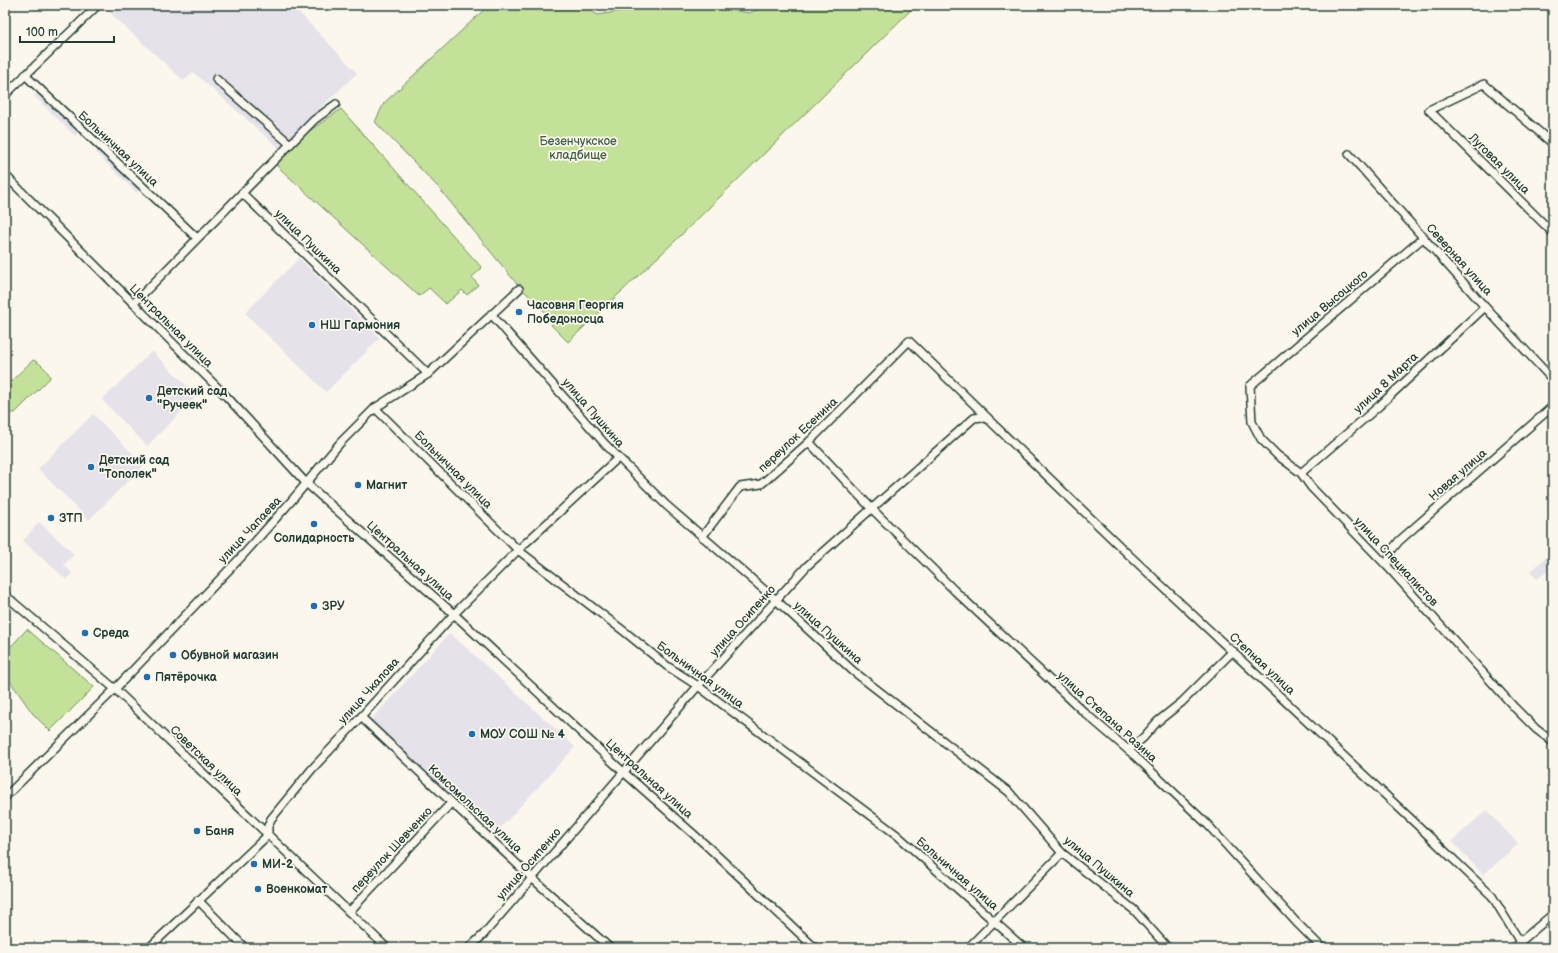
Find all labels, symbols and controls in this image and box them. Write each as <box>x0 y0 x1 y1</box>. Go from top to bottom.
scale bar <box>20 18 114 44</box>
text: 100 m <box>26 25 58 40</box>
street label: Больничная улица <box>75 108 161 190</box>
street label: Луговая улица <box>1465 130 1533 198</box>
park label: Безенчукское кладбище <box>539 134 617 163</box>
street label: улица Пушкина <box>271 206 345 278</box>
street label: Северная улица <box>1423 221 1495 299</box>
street label: улица Высоцкого <box>1289 267 1371 339</box>
street label: Центральная улица <box>126 281 216 371</box>
place label: Часовня Георгия Победоносца <box>527 298 624 327</box>
marker: Часовня Георгия Победоносца <box>514 307 524 317</box>
place label: НШ Гармония <box>320 318 400 333</box>
marker: НШ Гармония <box>307 320 317 330</box>
street label: улица 8 Марта <box>1351 349 1421 417</box>
street label: улица Пушкина <box>559 375 627 451</box>
place label: Детский сад "Ручеек" <box>157 384 228 413</box>
marker: Детский сад "Ручеек" <box>144 393 154 403</box>
street label: переулок Есенина <box>755 394 841 476</box>
street label: Больничная улица <box>411 428 495 512</box>
street label: Новая улица <box>1426 446 1490 504</box>
place label: Детский сад "Тополек" <box>99 453 170 482</box>
marker: Детский сад "Тополек" <box>86 462 96 472</box>
place label: Магнит <box>366 478 408 493</box>
marker: Магнит <box>353 480 363 490</box>
street label: улица Чапаева <box>215 494 285 566</box>
place label: ЗТП <box>59 511 83 526</box>
marker: ЗТП <box>46 513 56 523</box>
street label: улица Специалистов <box>1351 514 1442 610</box>
street label: Центральная улица <box>363 518 457 604</box>
marker: Солидарность <box>309 519 319 529</box>
place label: Солидарность <box>274 531 355 546</box>
street label: улица Осипенко <box>707 582 779 660</box>
street label: улица Пушкина <box>791 598 865 668</box>
place label: ЗРУ <box>322 599 345 614</box>
marker: ЗРУ <box>309 601 319 611</box>
place label: Среда <box>93 626 130 641</box>
marker: Среда <box>80 628 90 638</box>
street label: Степная улица <box>1226 630 1298 698</box>
street label: Больничная улица <box>654 638 746 712</box>
place label: Обувной магазин <box>181 648 279 663</box>
marker: Обувной магазин <box>168 650 178 660</box>
street label: улица Чкалова <box>335 655 403 727</box>
street label: улица Степана Разина <box>1054 668 1160 766</box>
place label: Пятёрочка <box>155 670 218 685</box>
marker: Пятёрочка <box>142 672 152 682</box>
street label: Советская улица <box>167 723 245 799</box>
place label: МОУ СОШ № 4 <box>480 727 565 742</box>
marker: МОУ СОШ № 4 <box>467 729 477 739</box>
street label: Центральная улица <box>602 736 696 822</box>
street label: Комсомольская улица <box>425 762 525 856</box>
street label: переулок Шевченко <box>348 804 436 896</box>
place label: Баня <box>205 824 234 839</box>
street label: улица Осипенко <box>494 825 564 903</box>
marker: Баня <box>192 826 202 836</box>
street label: улица Пушкина <box>1061 833 1137 901</box>
street label: Больничная улица <box>913 834 1001 914</box>
place label: МИ-2 <box>262 857 294 872</box>
marker: МИ-2 <box>249 859 259 869</box>
place label: Военкомат <box>266 882 328 897</box>
marker: Военкомат <box>253 884 263 894</box>

